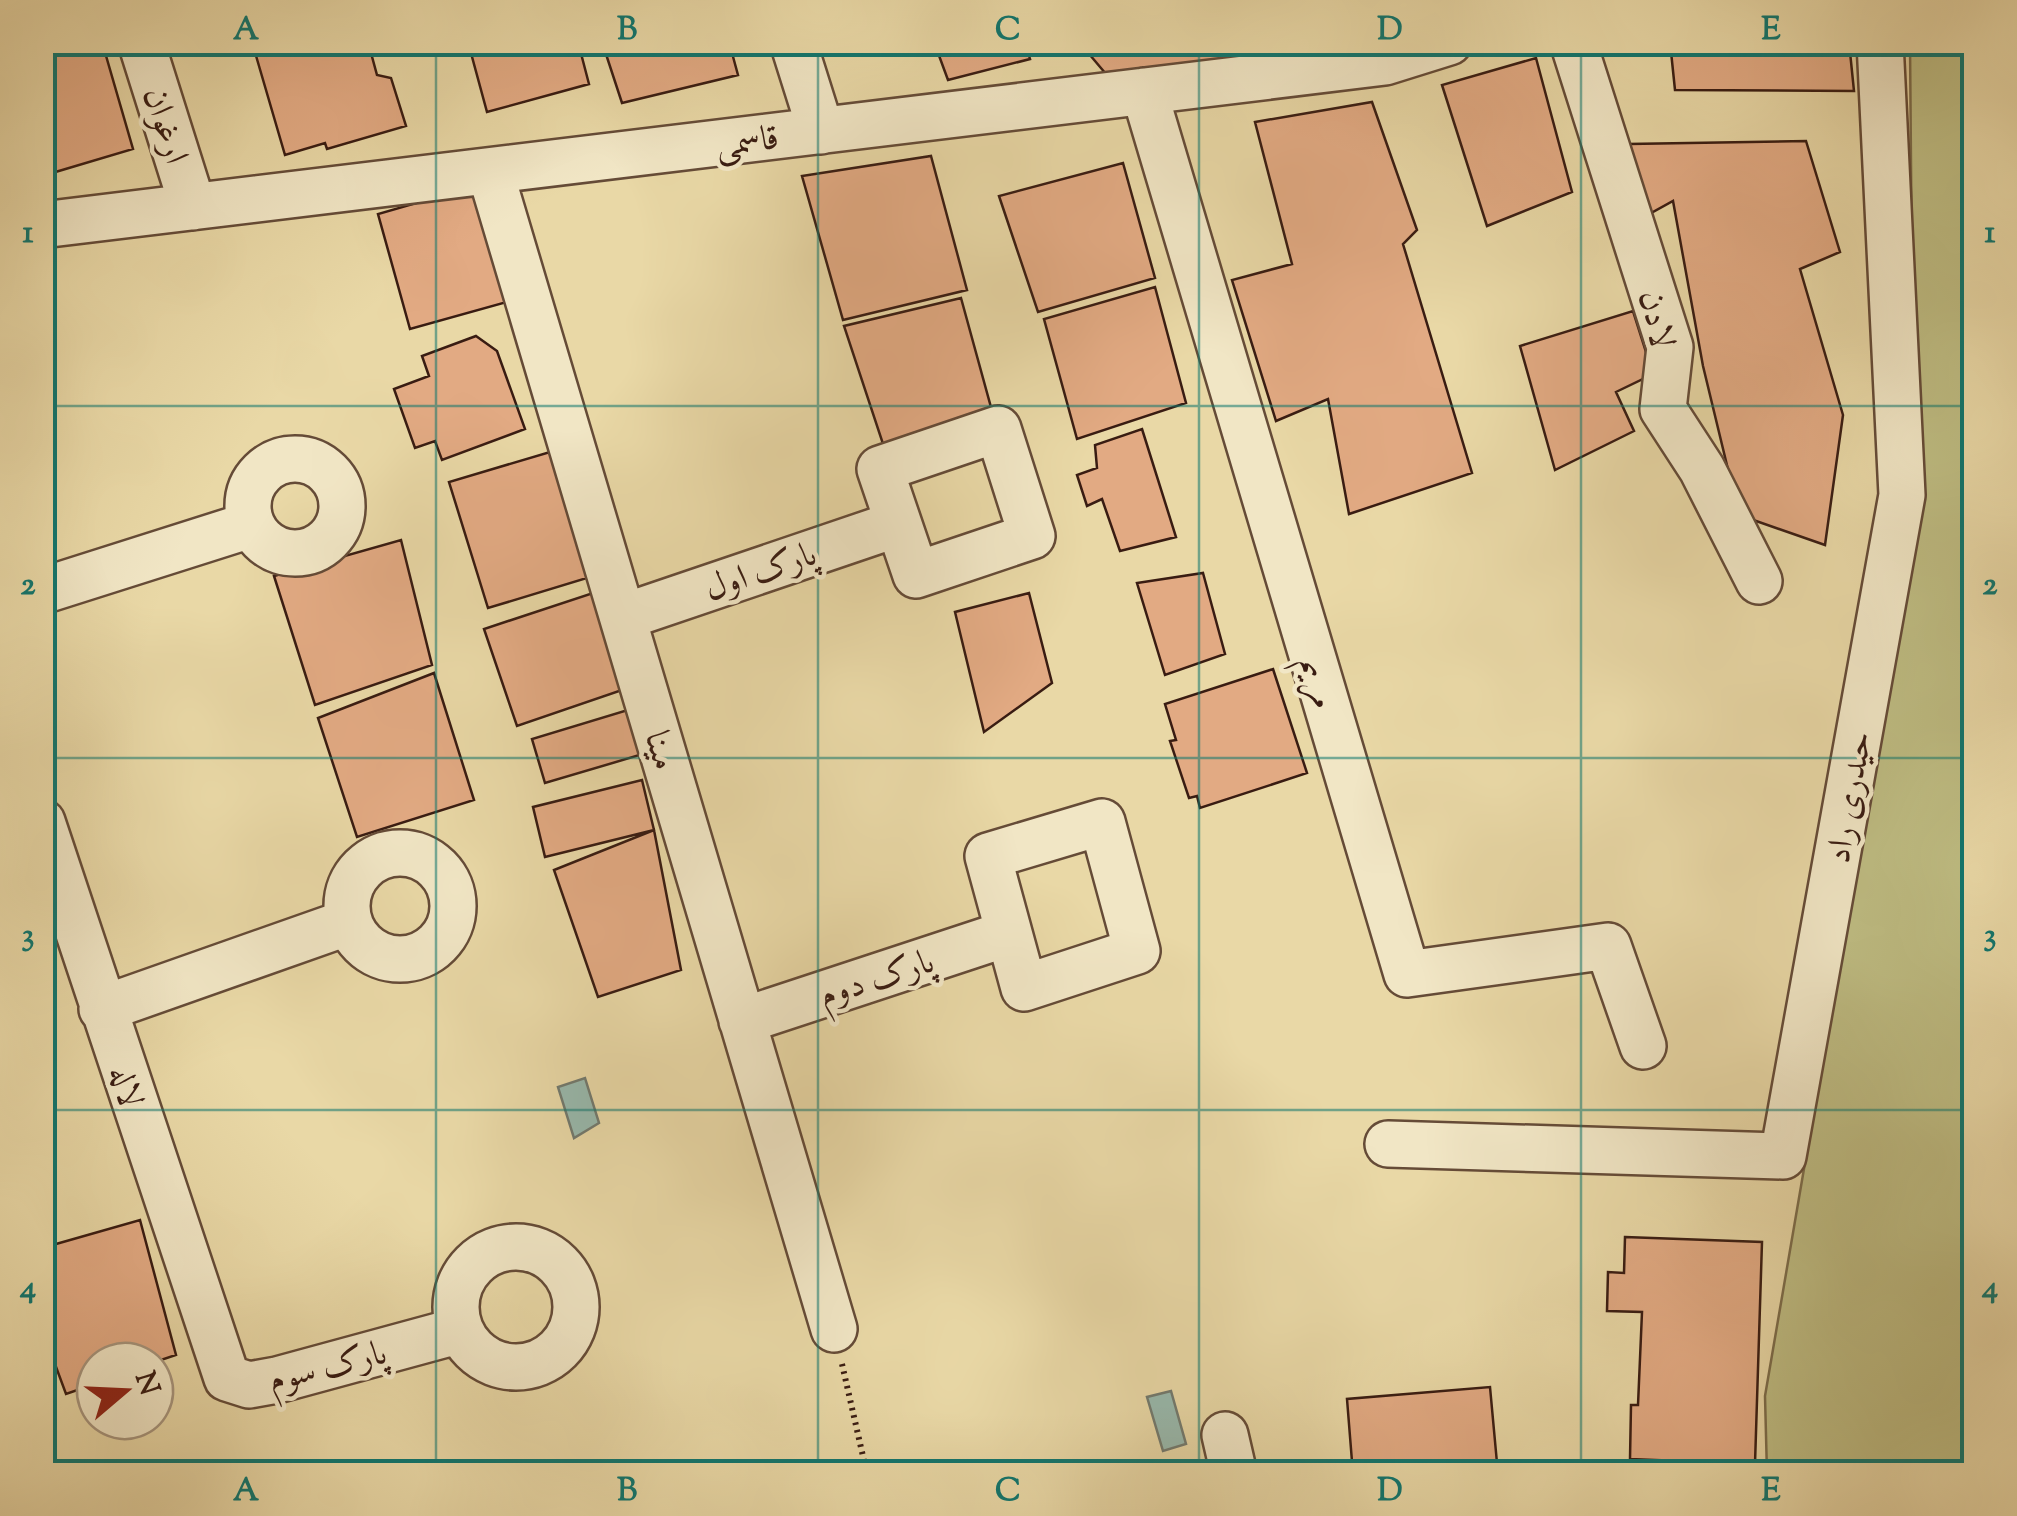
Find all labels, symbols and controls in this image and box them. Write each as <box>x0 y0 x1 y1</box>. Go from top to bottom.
text: A <box>233 8 259 54</box>
text: B <box>617 8 637 54</box>
text: C <box>995 8 1021 54</box>
text: D <box>1377 8 1403 54</box>
text: E <box>1761 8 1781 54</box>
street label: ارغوان <box>127 81 200 171</box>
street label: قاسمی <box>713 114 782 173</box>
text: 1 <box>23 211 34 257</box>
text: 1 <box>1985 211 1996 257</box>
street label: لادن <box>1623 286 1686 354</box>
street label: پارک اول <box>698 530 826 616</box>
text: 2 <box>21 563 36 609</box>
text: 2 <box>1983 563 1998 609</box>
street label: مریم <box>1283 650 1348 716</box>
street label: مینا <box>629 725 688 777</box>
street label: حیدری راد <box>1815 727 1888 868</box>
text: 3 <box>22 914 34 960</box>
text: 3 <box>1984 914 1996 960</box>
street label: پارک دوم <box>813 937 944 1025</box>
street label: لاله <box>93 1059 154 1115</box>
text: 4 <box>19 1266 36 1312</box>
text: 4 <box>1981 1266 1998 1312</box>
street label: پارک سوم <box>263 1328 395 1410</box>
north arrow <box>75 1341 175 1441</box>
text: N <box>123 1367 168 1401</box>
text: A <box>233 1469 259 1515</box>
text: B <box>617 1469 637 1515</box>
text: C <box>995 1469 1021 1515</box>
text: D <box>1377 1469 1403 1515</box>
text: E <box>1761 1469 1781 1515</box>

